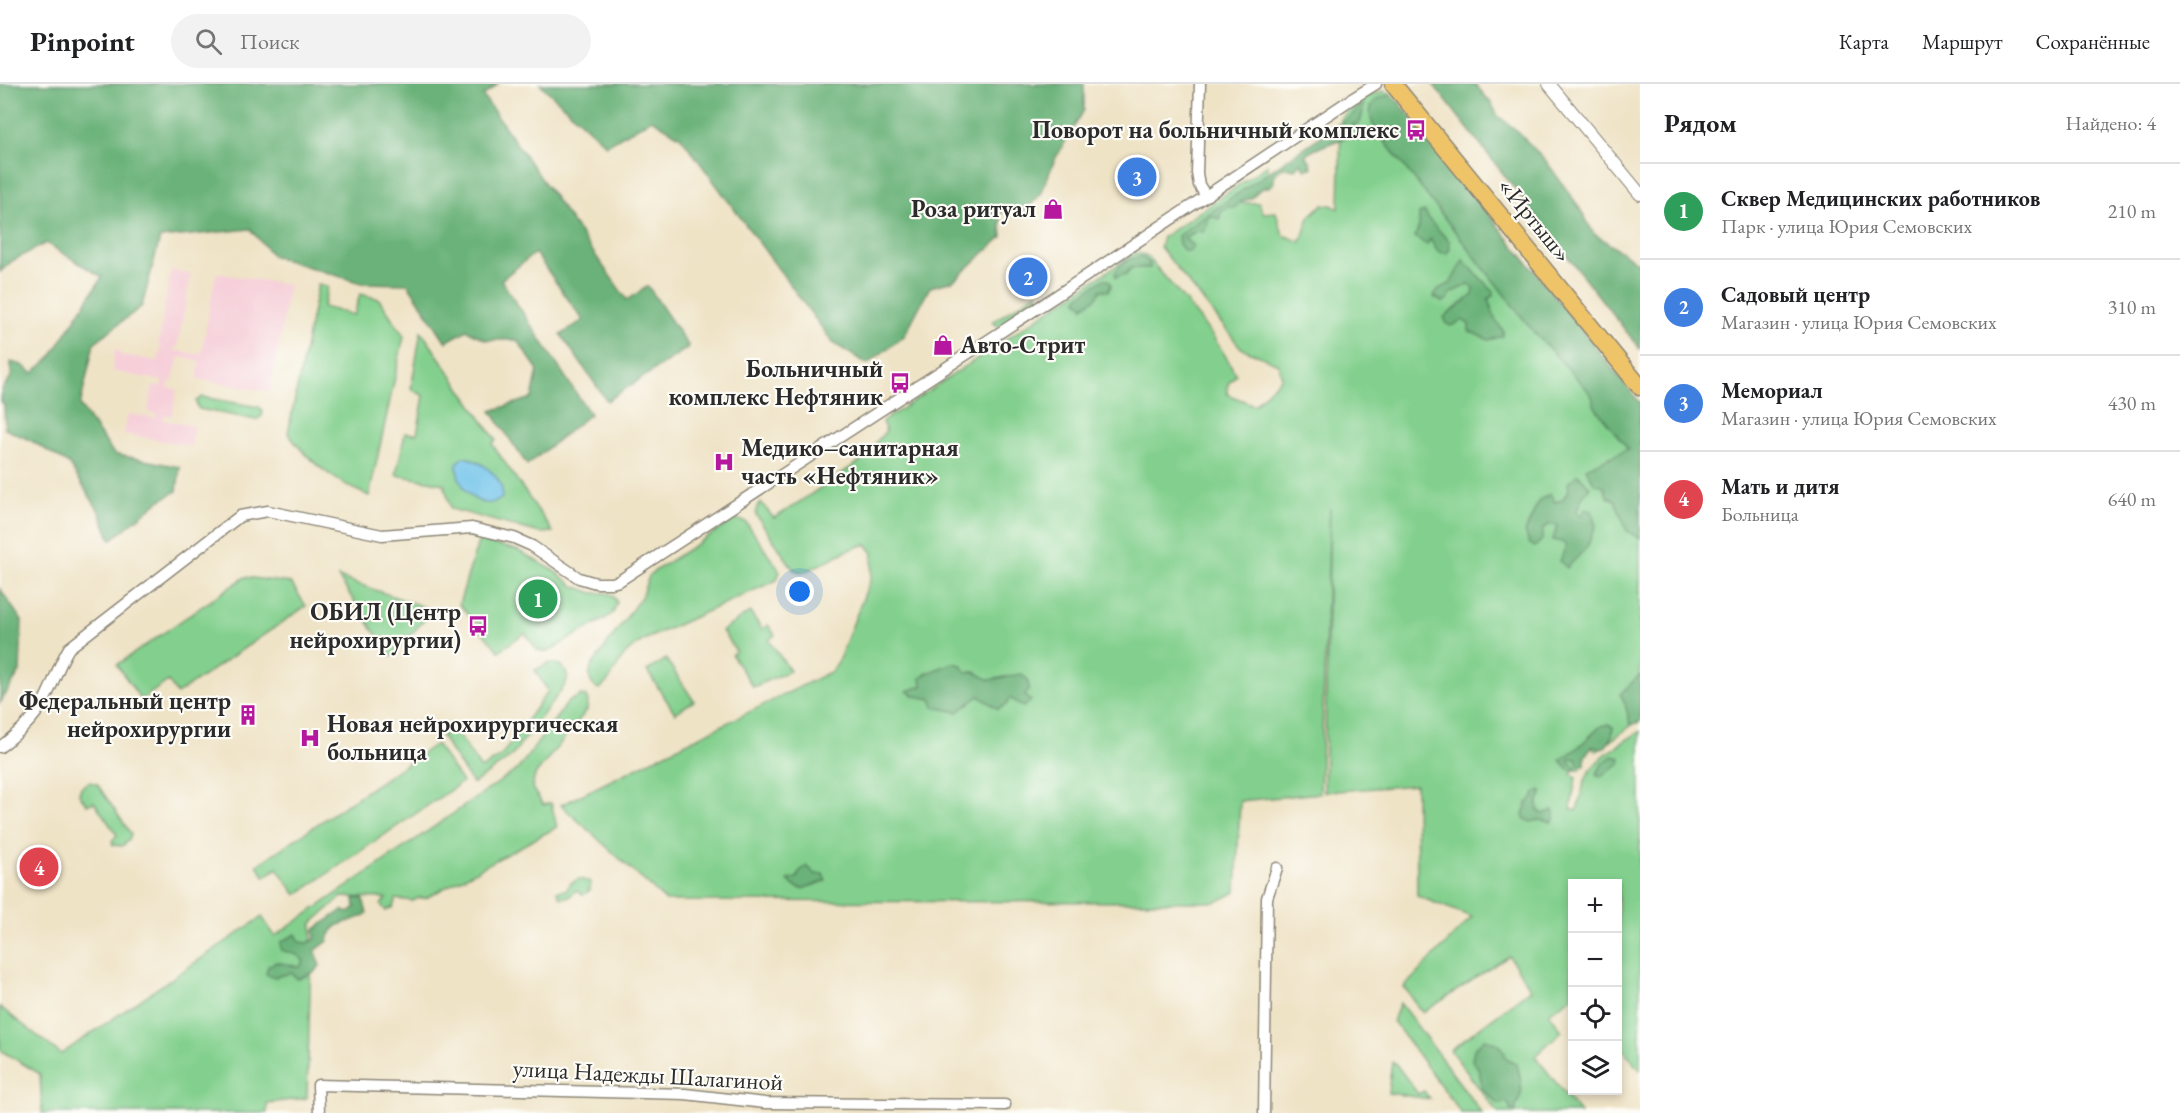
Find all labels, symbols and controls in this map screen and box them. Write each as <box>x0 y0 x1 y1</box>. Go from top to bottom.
search box <box>171 14 591 68</box>
text: Pinpoint <box>30 23 135 59</box>
icon: search <box>192 25 225 58</box>
text: Поиск <box>240 27 300 56</box>
text: Карта <box>1839 28 1889 55</box>
text: Маршрут <box>1922 28 2003 55</box>
text: Сохранённые <box>2036 28 2150 55</box>
text: Рядом <box>1664 106 1737 140</box>
text: Найдено: 4 <box>2065 110 2156 136</box>
place label: Поворот на больничный комплекс <box>1032 114 1399 145</box>
bus stop icon: Поворот на больничный комплекс <box>1404 118 1428 142</box>
pin: 3 <box>1118 154 1156 200</box>
street label: «Иртыш» <box>1491 171 1579 269</box>
text: Сквер Медицинских работников <box>1721 184 2040 213</box>
place label: Роза ритуал <box>911 193 1036 225</box>
shop icon: Роза ритуал <box>1041 197 1065 221</box>
text: 1 <box>1678 198 1689 224</box>
text: 210 m <box>2108 198 2156 224</box>
text: Парк · улица Юрия Семовских <box>1721 213 1972 239</box>
pin: 2 <box>1008 254 1048 300</box>
text: Садовый центр <box>1721 280 1870 309</box>
text: 2 <box>1678 294 1689 320</box>
text: 310 m <box>2108 294 2156 320</box>
text: Магазин · улица Юрия Семовских <box>1721 309 1997 335</box>
place label: Авто-Стрит <box>959 329 1085 360</box>
shop icon: Авто-Стрит <box>931 333 955 357</box>
place label: Больничный комплекс Нефтяник <box>668 353 884 412</box>
bus stop icon: Больничный комплекс Нефтяник <box>888 371 912 395</box>
text: Мемориал <box>1721 376 1823 405</box>
text: 3 <box>1678 390 1689 416</box>
text: 430 m <box>2108 390 2156 416</box>
text: Магазин · улица Юрия Семовских <box>1721 405 1997 431</box>
place label: Медико–санитарная часть «Нефтяник» <box>741 432 959 491</box>
hospital icon: Медико–санитарная часть «Нефтяник» <box>712 450 736 474</box>
text: Мать и дитя <box>1721 472 1840 501</box>
text: 4 <box>1678 486 1689 512</box>
text: 640 m <box>2108 486 2156 512</box>
text: Больница <box>1721 501 1799 527</box>
pin: 1 <box>518 576 558 622</box>
your location <box>785 577 814 606</box>
place label: ОБИЛ (Центр нейрохирургии) <box>290 596 461 656</box>
bus stop icon: ОБИЛ (Центр нейрохирургии) <box>466 614 490 638</box>
place label: Федеральный центр нейрохирургии <box>19 685 231 745</box>
building icon: Федеральный центр нейрохирургии <box>236 703 260 727</box>
place label: Новая нейрохирургическая больница <box>327 708 618 767</box>
hospital icon: Новая нейрохирургическая больница <box>298 726 322 750</box>
pin: 4 <box>20 844 58 890</box>
map controls <box>1568 879 1622 1095</box>
button: + <box>1568 879 1622 933</box>
button: − <box>1568 933 1622 987</box>
button: locate <box>1568 987 1622 1041</box>
button: layers <box>1568 1041 1622 1095</box>
street label: улица Надежды Шалагиной <box>512 1052 784 1097</box>

